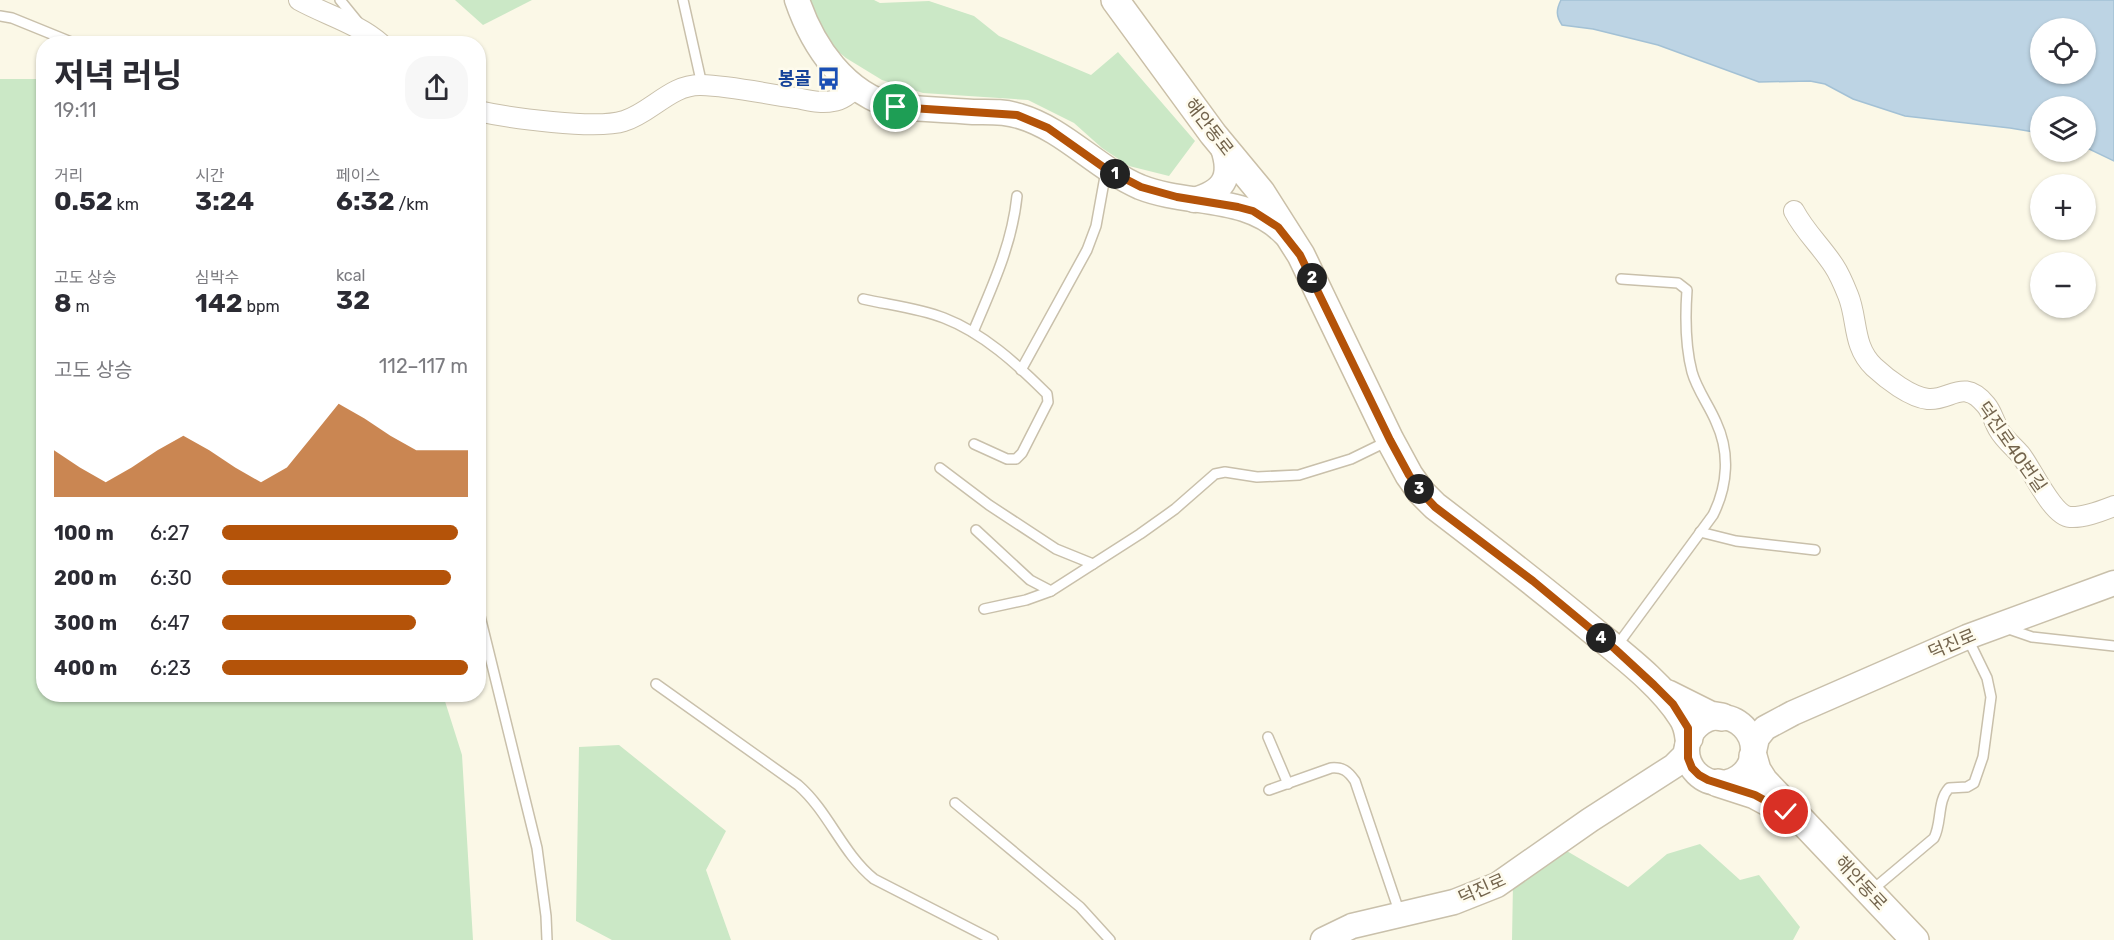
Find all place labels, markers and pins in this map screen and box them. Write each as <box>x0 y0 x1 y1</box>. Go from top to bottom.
bus stop icon: 봉골 <box>816 66 842 92</box>
place label: 봉골 <box>778 68 811 90</box>
pin <box>870 81 921 132</box>
pin: 1 <box>1100 159 1130 189</box>
pin: 2 <box>1297 263 1327 293</box>
pin: 3 <box>1404 474 1434 504</box>
pin: 4 <box>1586 623 1616 653</box>
pin <box>1760 786 1811 837</box>

